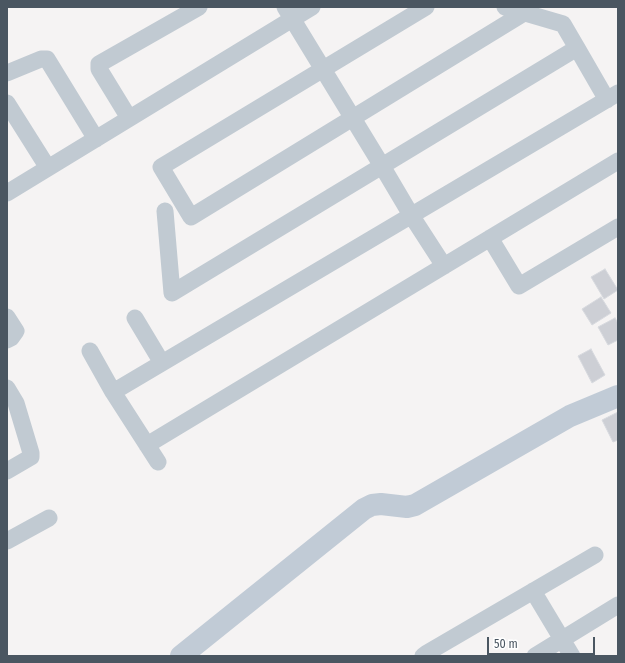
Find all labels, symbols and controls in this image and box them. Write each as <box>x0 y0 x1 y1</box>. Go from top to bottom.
scale bar <box>489 629 597 655</box>
text: 50 m <box>494 637 518 651</box>

